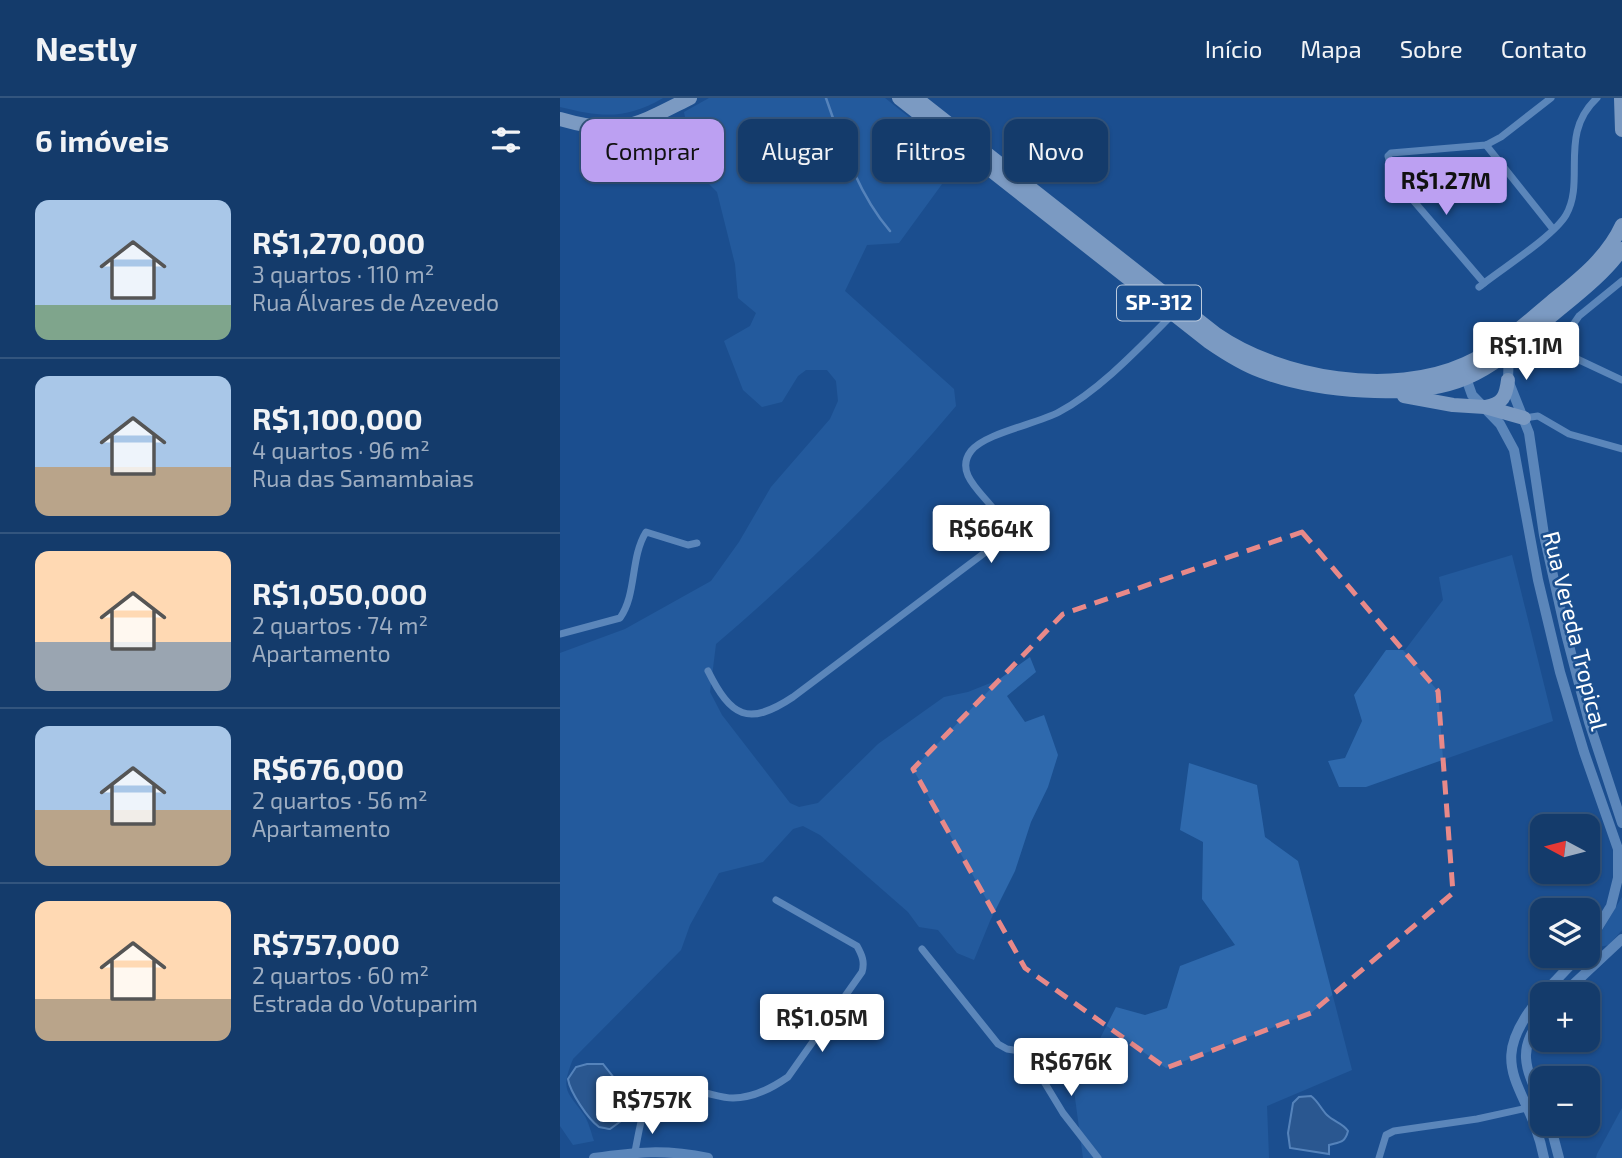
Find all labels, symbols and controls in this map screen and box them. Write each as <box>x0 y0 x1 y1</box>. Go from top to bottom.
text: Nestly <box>35 28 137 68</box>
text: Início <box>1205 34 1262 63</box>
text: Mapa <box>1300 34 1362 63</box>
text: Sobre <box>1400 34 1463 63</box>
text: Contato <box>1501 34 1587 63</box>
chip: Comprar <box>581 119 724 182</box>
chip: Alugar <box>738 119 858 182</box>
chip: Filtros <box>872 119 990 182</box>
chip: Novo <box>1004 119 1108 182</box>
icon: filters <box>487 121 525 159</box>
text: 6 imóveis <box>35 122 169 158</box>
pin: R$1.27M <box>1381 158 1511 217</box>
text: R$1.27M <box>1401 166 1491 194</box>
text: R$1,270,000 <box>252 224 425 260</box>
icon: home <box>91 228 175 312</box>
text: 3 quartos · 110 m² <box>252 260 434 288</box>
road number: SP-312 <box>1117 286 1201 320</box>
text: Rua Álvares de Azevedo <box>252 288 499 316</box>
pin: R$1.1M <box>1469 322 1583 382</box>
text: R$1.1M <box>1489 331 1563 359</box>
text: R$1,100,000 <box>252 400 423 436</box>
icon: home <box>91 404 175 488</box>
text: 4 quartos · 96 m² <box>252 436 430 464</box>
text: Rua das Samambaias <box>252 464 474 492</box>
pin: R$664K <box>934 505 1048 565</box>
text: R$664K <box>949 514 1033 542</box>
street label: Rua Vereda Tropical <box>1538 528 1614 734</box>
text: R$1,050,000 <box>252 575 428 611</box>
icon: home <box>91 579 175 663</box>
text: 2 quartos · 74 m² <box>252 611 428 639</box>
text: Apartamento <box>252 639 391 667</box>
text: R$676,000 <box>252 750 404 786</box>
icon: home <box>91 754 175 838</box>
text: 2 quartos · 56 m² <box>252 786 428 814</box>
text: Apartamento <box>252 814 391 842</box>
north arrow <box>1530 814 1600 884</box>
map controls <box>1530 814 1600 1136</box>
button: layers <box>1530 898 1600 968</box>
text: R$757,000 <box>252 925 400 961</box>
icon: home <box>91 929 175 1013</box>
text: 2 quartos · 60 m² <box>252 961 429 989</box>
button: + <box>1530 982 1600 1052</box>
text: Estrada do Votuparim <box>252 989 478 1017</box>
pin: R$1.05M <box>757 995 887 1054</box>
text: R$1.05M <box>776 1003 868 1031</box>
pin: R$676K <box>1014 1038 1128 1098</box>
text: R$676K <box>1030 1047 1112 1075</box>
button: − <box>1530 1066 1600 1136</box>
pin: R$757K <box>595 1076 709 1136</box>
text: R$757K <box>612 1085 692 1113</box>

